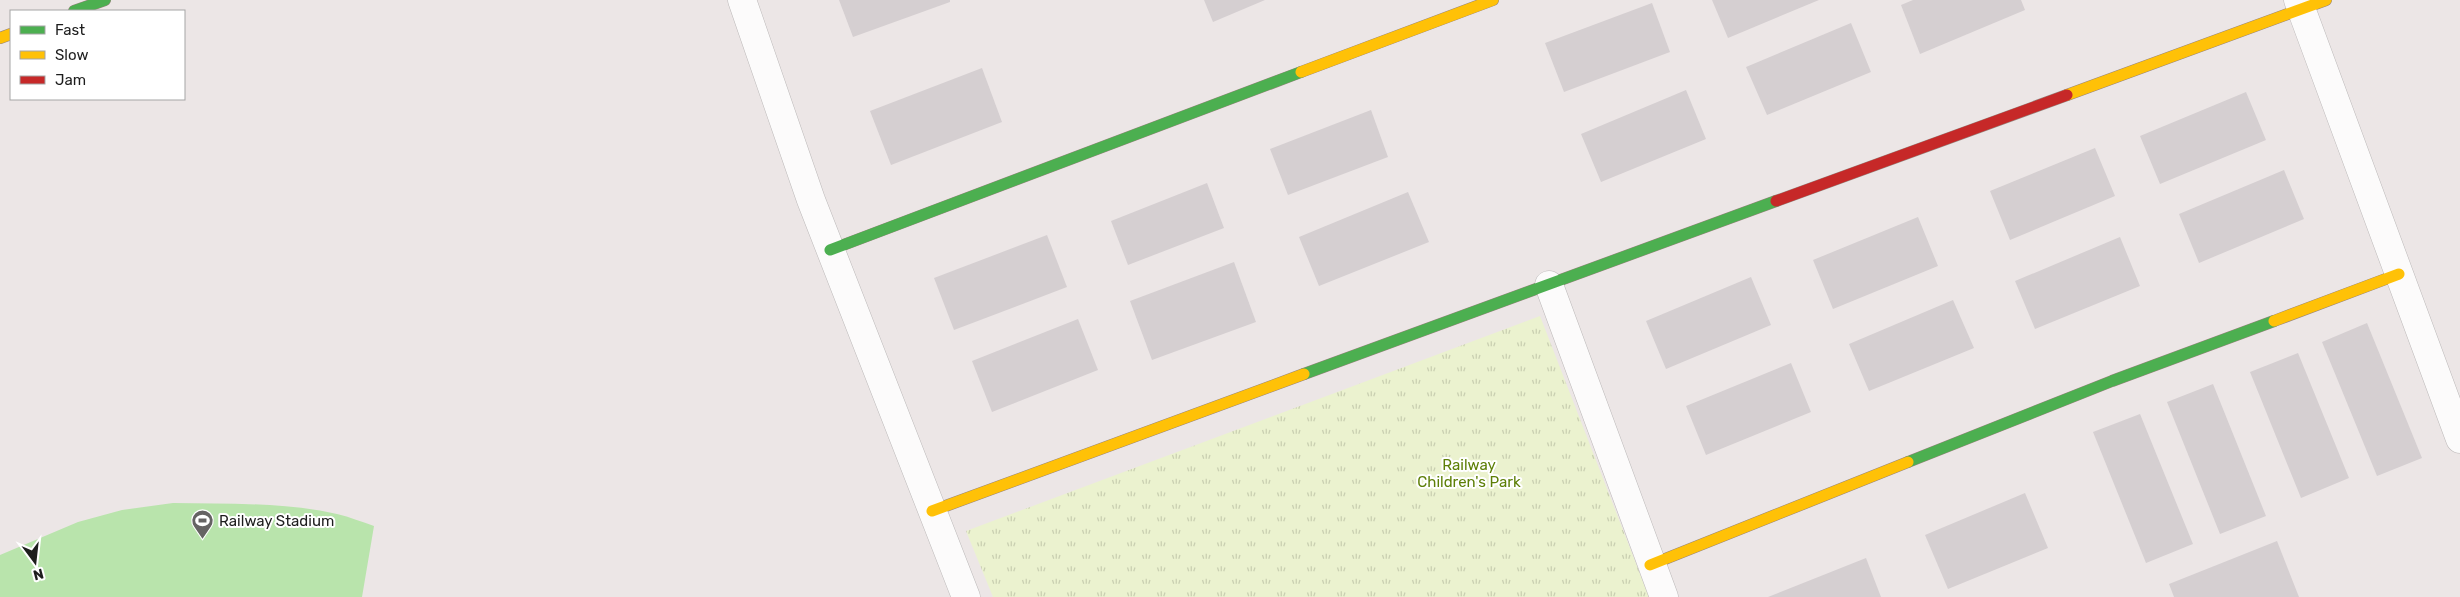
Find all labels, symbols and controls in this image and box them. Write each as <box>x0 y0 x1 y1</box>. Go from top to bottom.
legend <box>10 10 185 100</box>
text: Fast <box>55 21 85 39</box>
text: Slow <box>55 46 88 64</box>
text: Jam <box>55 71 86 89</box>
park label: Railway Children's Park <box>1417 456 1521 491</box>
sports icon: Railway Stadium <box>191 509 215 540</box>
place label: Railway Stadium <box>219 512 334 530</box>
north arrow <box>10 537 60 587</box>
text: N <box>31 565 45 584</box>

